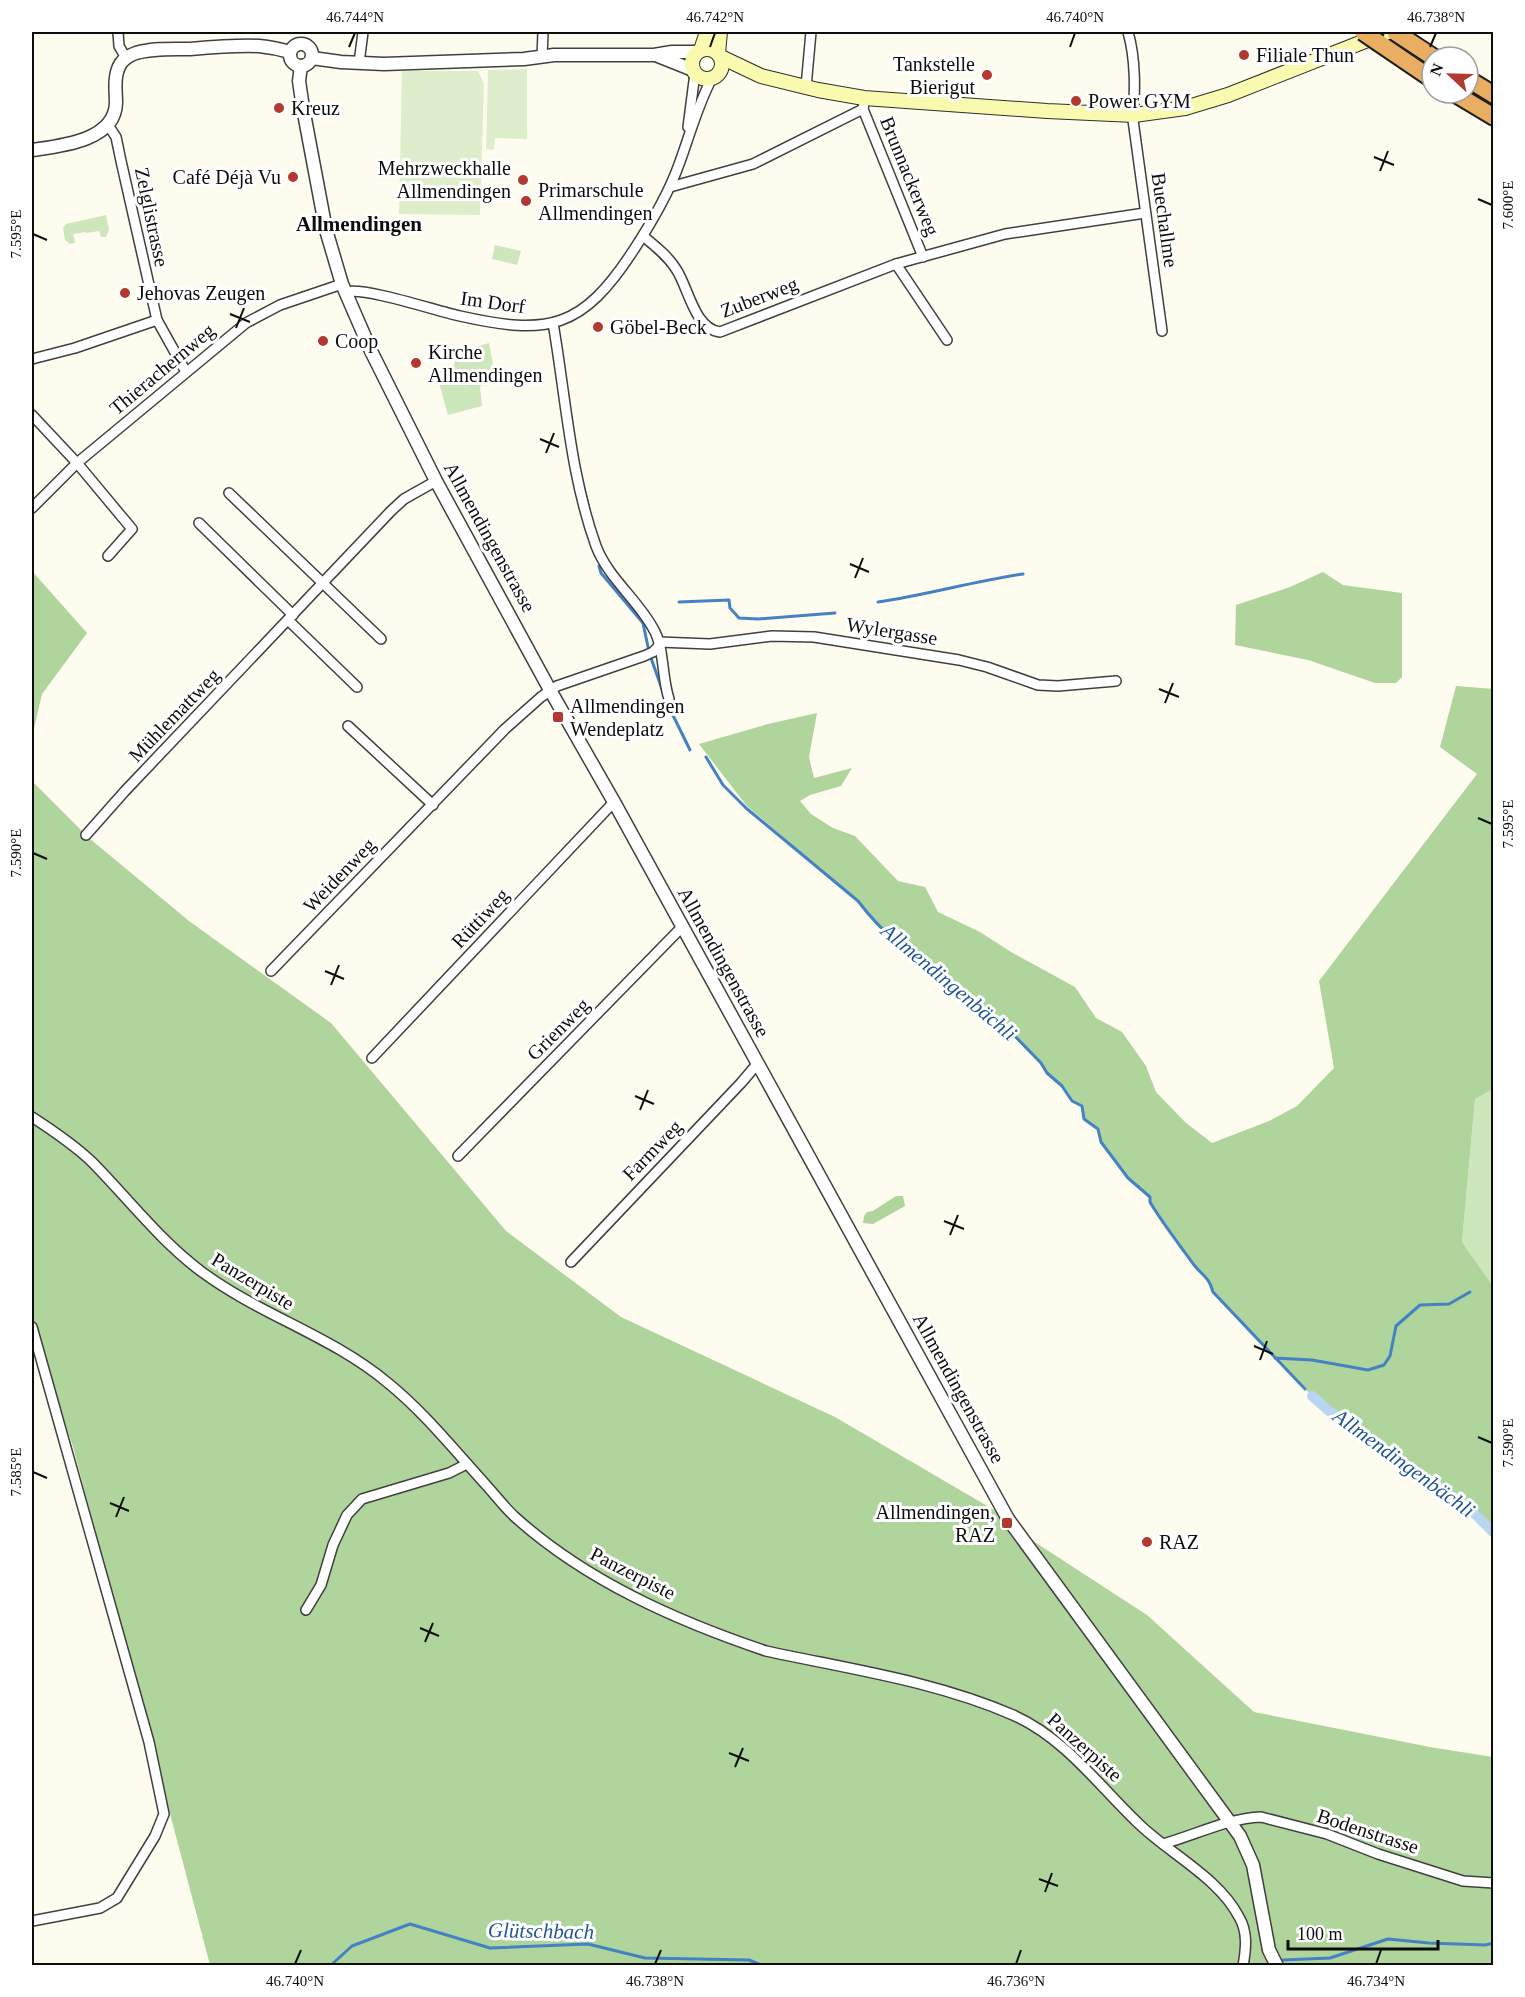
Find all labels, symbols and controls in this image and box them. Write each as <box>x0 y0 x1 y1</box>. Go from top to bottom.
text: 46.744°N <box>326 9 384 25</box>
text: 46.742°N <box>686 9 744 25</box>
text: 46.740°N <box>1046 9 1104 25</box>
text: 46.738°N <box>1407 9 1465 25</box>
place label: Filiale Thun <box>1256 44 1354 66</box>
north arrow <box>1420 45 1480 105</box>
marker: Filiale Thun <box>1237 48 1251 62</box>
place label: Tankstelle Bierigut <box>893 53 975 99</box>
text: N <box>1427 61 1447 78</box>
marker: Tankstelle Bierigut <box>980 68 994 82</box>
place label: Power GYM <box>1088 90 1191 112</box>
marker: Power GYM <box>1069 94 1083 108</box>
place label: Kreuz <box>291 97 340 119</box>
marker: Kreuz <box>272 101 286 115</box>
street label: Brunnackerweg <box>875 113 944 239</box>
place label: Mehrzweckhalle Allmendingen <box>378 157 511 203</box>
street label: Zelglistrasse <box>130 165 173 269</box>
place label: Café Déjà Vu <box>173 166 281 189</box>
marker: Café Déjà Vu <box>286 170 300 184</box>
street label: Buechallme <box>1147 171 1183 269</box>
marker: Mehrzweckhalle Allmendingen <box>516 173 530 187</box>
place label: Primarschule Allmendingen <box>538 179 652 225</box>
text: 7.600°E <box>1500 181 1516 229</box>
marker: Primarschule Allmendingen <box>519 194 533 208</box>
text: 7.595°E <box>8 210 24 258</box>
district label: Allmendingen <box>296 212 422 236</box>
street label: Zuberweg <box>717 272 801 323</box>
place label: Jehovas Zeugen <box>137 282 265 305</box>
marker: Jehovas Zeugen <box>118 286 132 300</box>
street label: Im Dorf <box>459 287 527 317</box>
place label: Göbel-Beck <box>610 316 707 338</box>
street label: Thierachernweg <box>105 319 219 420</box>
marker: Göbel-Beck <box>591 320 605 334</box>
place label: Coop <box>335 330 378 353</box>
marker: Coop <box>316 334 330 348</box>
place label: Kirche Allmendingen <box>428 341 542 387</box>
marker: Kirche Allmendingen <box>409 356 423 370</box>
street label: Allmendingenstrasse <box>439 458 540 616</box>
street label: Wylergasse <box>845 613 939 650</box>
street label: Mühlemattweg <box>124 664 225 767</box>
place label: Allmendingen Wendeplatz <box>570 695 684 741</box>
marker: Allmendingen Wendeplatz <box>551 710 565 724</box>
text: 7.595°E <box>1500 800 1516 848</box>
text: 7.590°E <box>8 829 24 877</box>
street label: Weidenweg <box>298 834 380 917</box>
street label: Allmendingenstrasse <box>673 883 774 1041</box>
street label: Rüttiweg <box>447 884 514 953</box>
water label: Allmendingenbächli <box>875 917 1022 1046</box>
street label: Grienweg <box>522 993 594 1065</box>
street label: Farmweg <box>618 1115 687 1186</box>
street label: Panzerpiste <box>207 1248 298 1315</box>
street label: Allmendingenstrasse <box>908 1309 1009 1467</box>
water label: Allmendingenbächli <box>1327 1402 1480 1523</box>
text: 7.590°E <box>1500 1419 1516 1467</box>
text: 7.585°E <box>8 1448 24 1496</box>
place label: Allmendingen, RAZ <box>876 1501 995 1546</box>
marker: Allmendingen, RAZ <box>1000 1516 1014 1530</box>
place label: RAZ <box>1159 1531 1199 1553</box>
marker: RAZ <box>1140 1535 1154 1549</box>
street label: Panzerpiste <box>586 1542 679 1605</box>
street label: Panzerpiste <box>1043 1708 1127 1787</box>
street label: Bodenstrasse <box>1314 1804 1422 1858</box>
scale bar <box>1288 1913 1438 1951</box>
water label: Glütschbach <box>488 1918 594 1944</box>
text: 100 m <box>1297 1924 1343 1944</box>
text: 46.740°N <box>266 1973 324 1989</box>
text: 46.738°N <box>626 1973 684 1989</box>
text: 46.736°N <box>987 1973 1045 1989</box>
text: 46.734°N <box>1347 1973 1405 1989</box>

